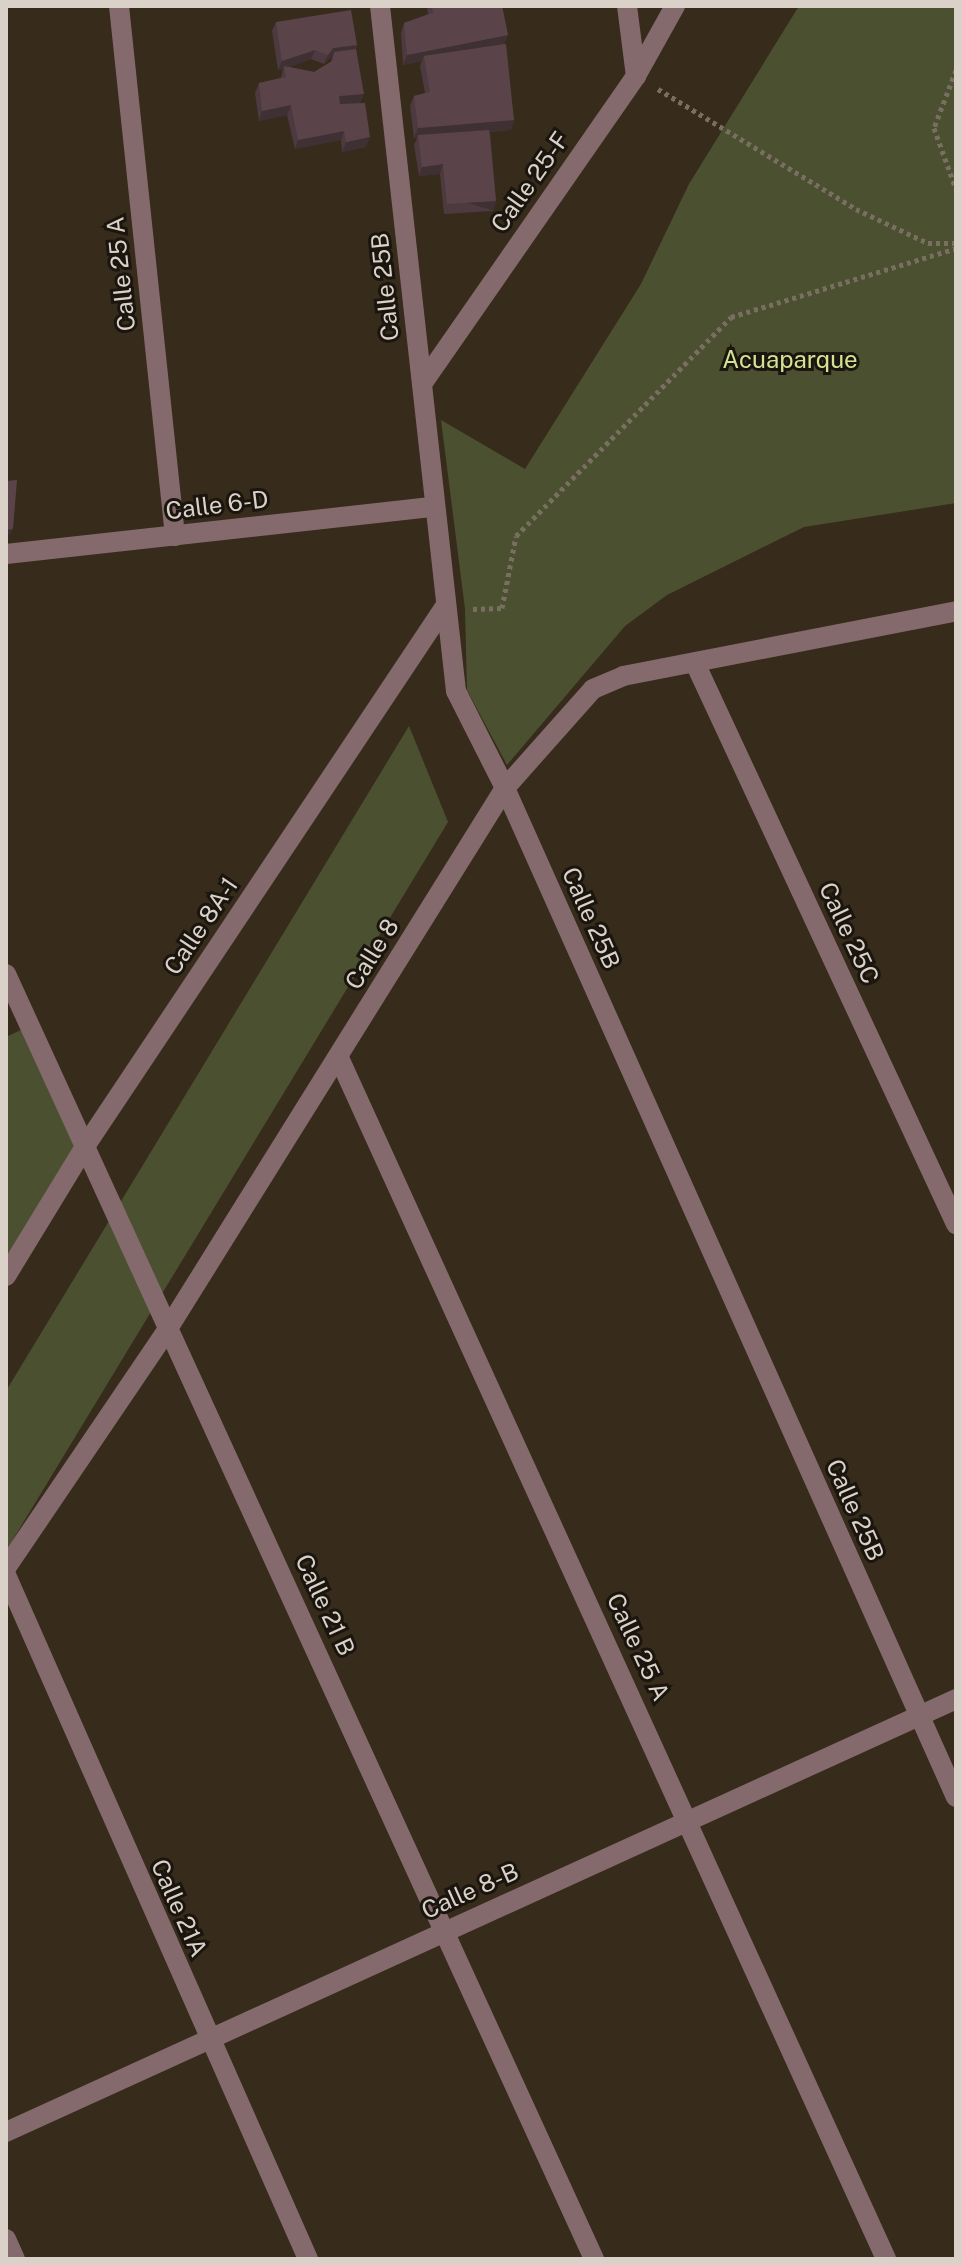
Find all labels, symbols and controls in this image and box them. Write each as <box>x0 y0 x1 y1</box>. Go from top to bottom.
street label: Calle 25-F <box>485 126 575 238</box>
street label: Calle 25 A <box>101 215 141 333</box>
street label: Calle 25B <box>365 232 405 342</box>
park label: Acuaparque <box>722 346 858 374</box>
street label: Calle 6-D <box>164 484 270 526</box>
street label: Calle 25B <box>556 863 626 973</box>
street label: Calle 8A-1 <box>158 872 244 980</box>
street label: Calle 25C <box>813 878 885 988</box>
street label: Calle 8 <box>339 913 405 995</box>
street label: Calle 25B <box>820 1455 890 1565</box>
street label: Calle 21 B <box>289 1550 361 1660</box>
street label: Calle 25 A <box>601 1589 675 1705</box>
street label: Calle 21A <box>145 1855 213 1961</box>
street label: Calle 8-B <box>417 1857 523 1925</box>

